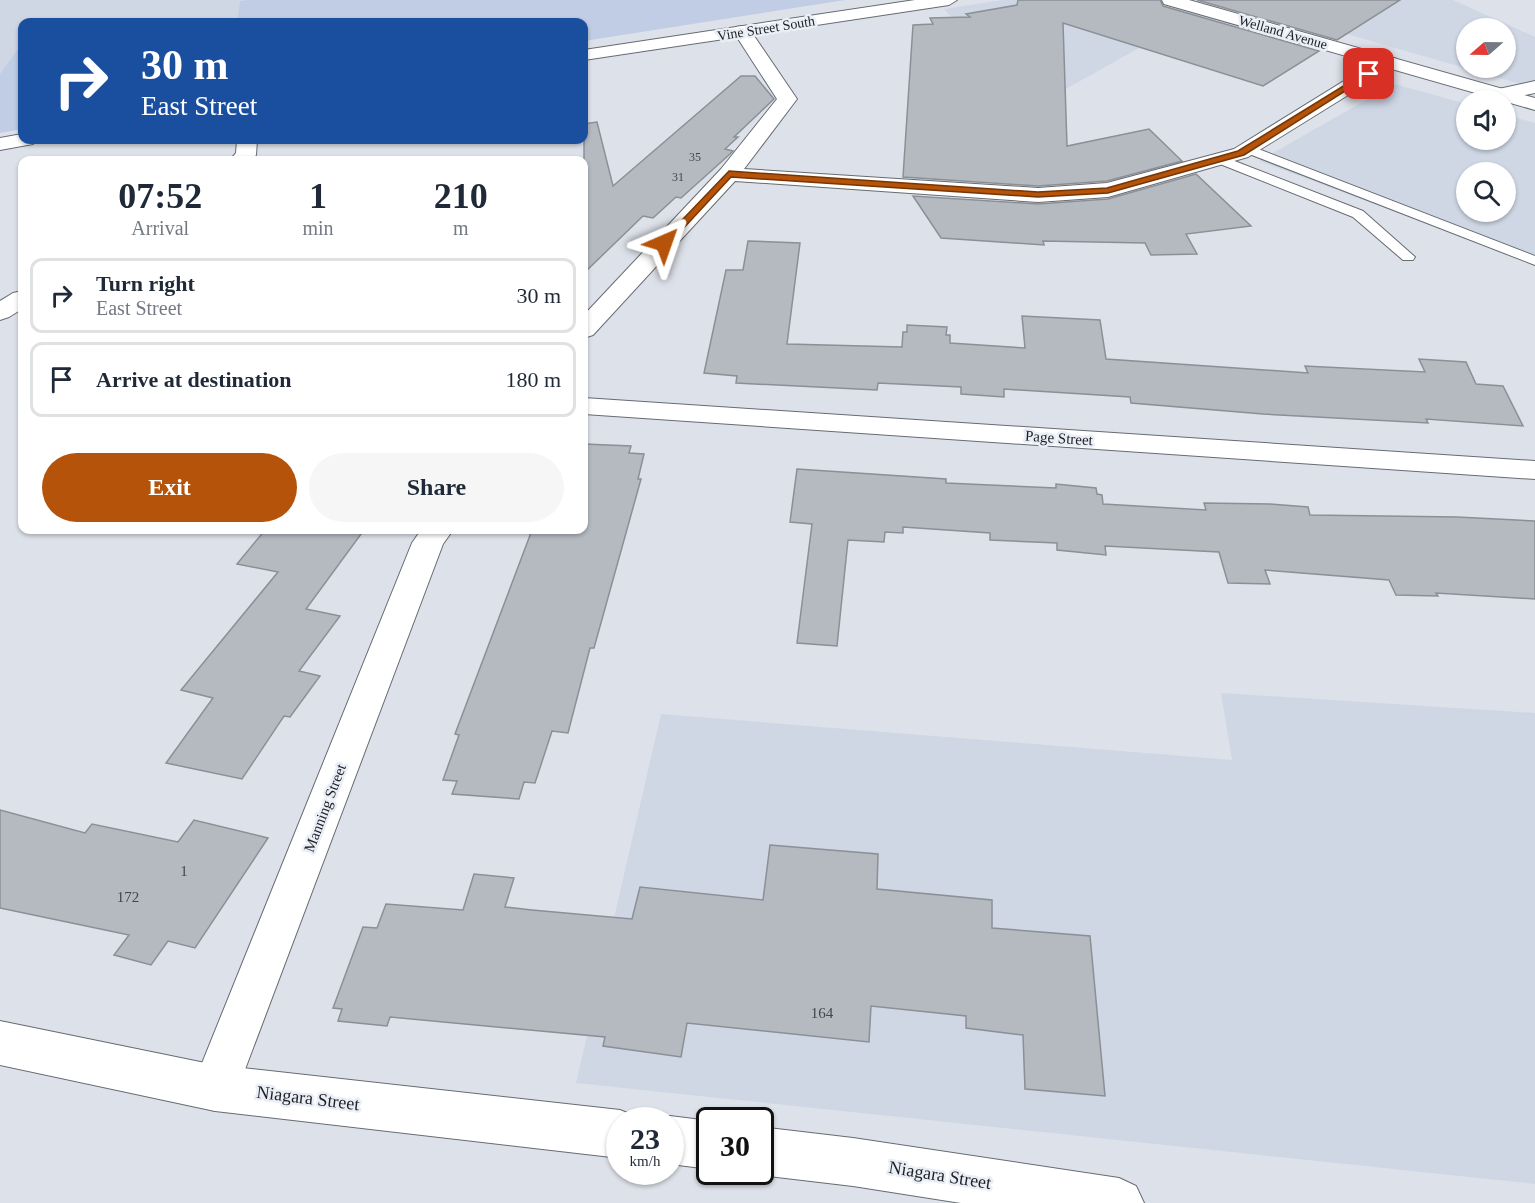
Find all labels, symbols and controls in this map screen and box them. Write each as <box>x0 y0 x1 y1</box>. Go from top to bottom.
street label: Vine Street South <box>716 13 816 44</box>
street label: Welland Avenue <box>1237 13 1329 52</box>
north arrow <box>1456 18 1516 78</box>
map controls <box>1456 18 1516 222</box>
icon: right <box>42 42 120 120</box>
text: 30 m <box>141 42 229 88</box>
pin <box>1343 48 1394 99</box>
icon: arrive <box>1352 57 1385 90</box>
button: sound <box>1456 90 1516 150</box>
text: East Street <box>141 91 257 121</box>
house number: 35 <box>689 150 701 164</box>
button: search <box>1456 162 1516 222</box>
house number: 31 <box>672 170 684 184</box>
text: 07:52 <box>118 176 202 216</box>
text: 1 <box>309 176 327 216</box>
text: 210 <box>434 176 488 216</box>
position arrow <box>632 211 696 275</box>
text: Arrival <box>131 217 189 239</box>
text: min <box>302 217 334 239</box>
text: m <box>453 217 469 239</box>
text: Turn right <box>96 271 195 296</box>
icon: right <box>45 279 78 312</box>
text: 30 m <box>516 283 561 308</box>
text: East Street <box>96 297 182 319</box>
icon: arrive <box>45 363 78 396</box>
text: Arrive at destination <box>96 367 292 392</box>
text: 180 m <box>505 367 561 392</box>
street label: Page Street <box>1025 428 1094 448</box>
button: Exit <box>42 453 297 522</box>
button: Share <box>309 453 564 522</box>
street label: Manning Street <box>301 761 349 854</box>
house number: 1 <box>180 863 188 879</box>
house number: 172 <box>117 889 139 905</box>
house number: 164 <box>811 1005 834 1021</box>
street label: Niagara Street <box>255 1082 361 1114</box>
speed limit sign: 30 <box>696 1107 774 1185</box>
text: 23 <box>630 1122 660 1155</box>
text: km/h <box>630 1153 660 1169</box>
street label: Niagara Street <box>887 1157 993 1193</box>

